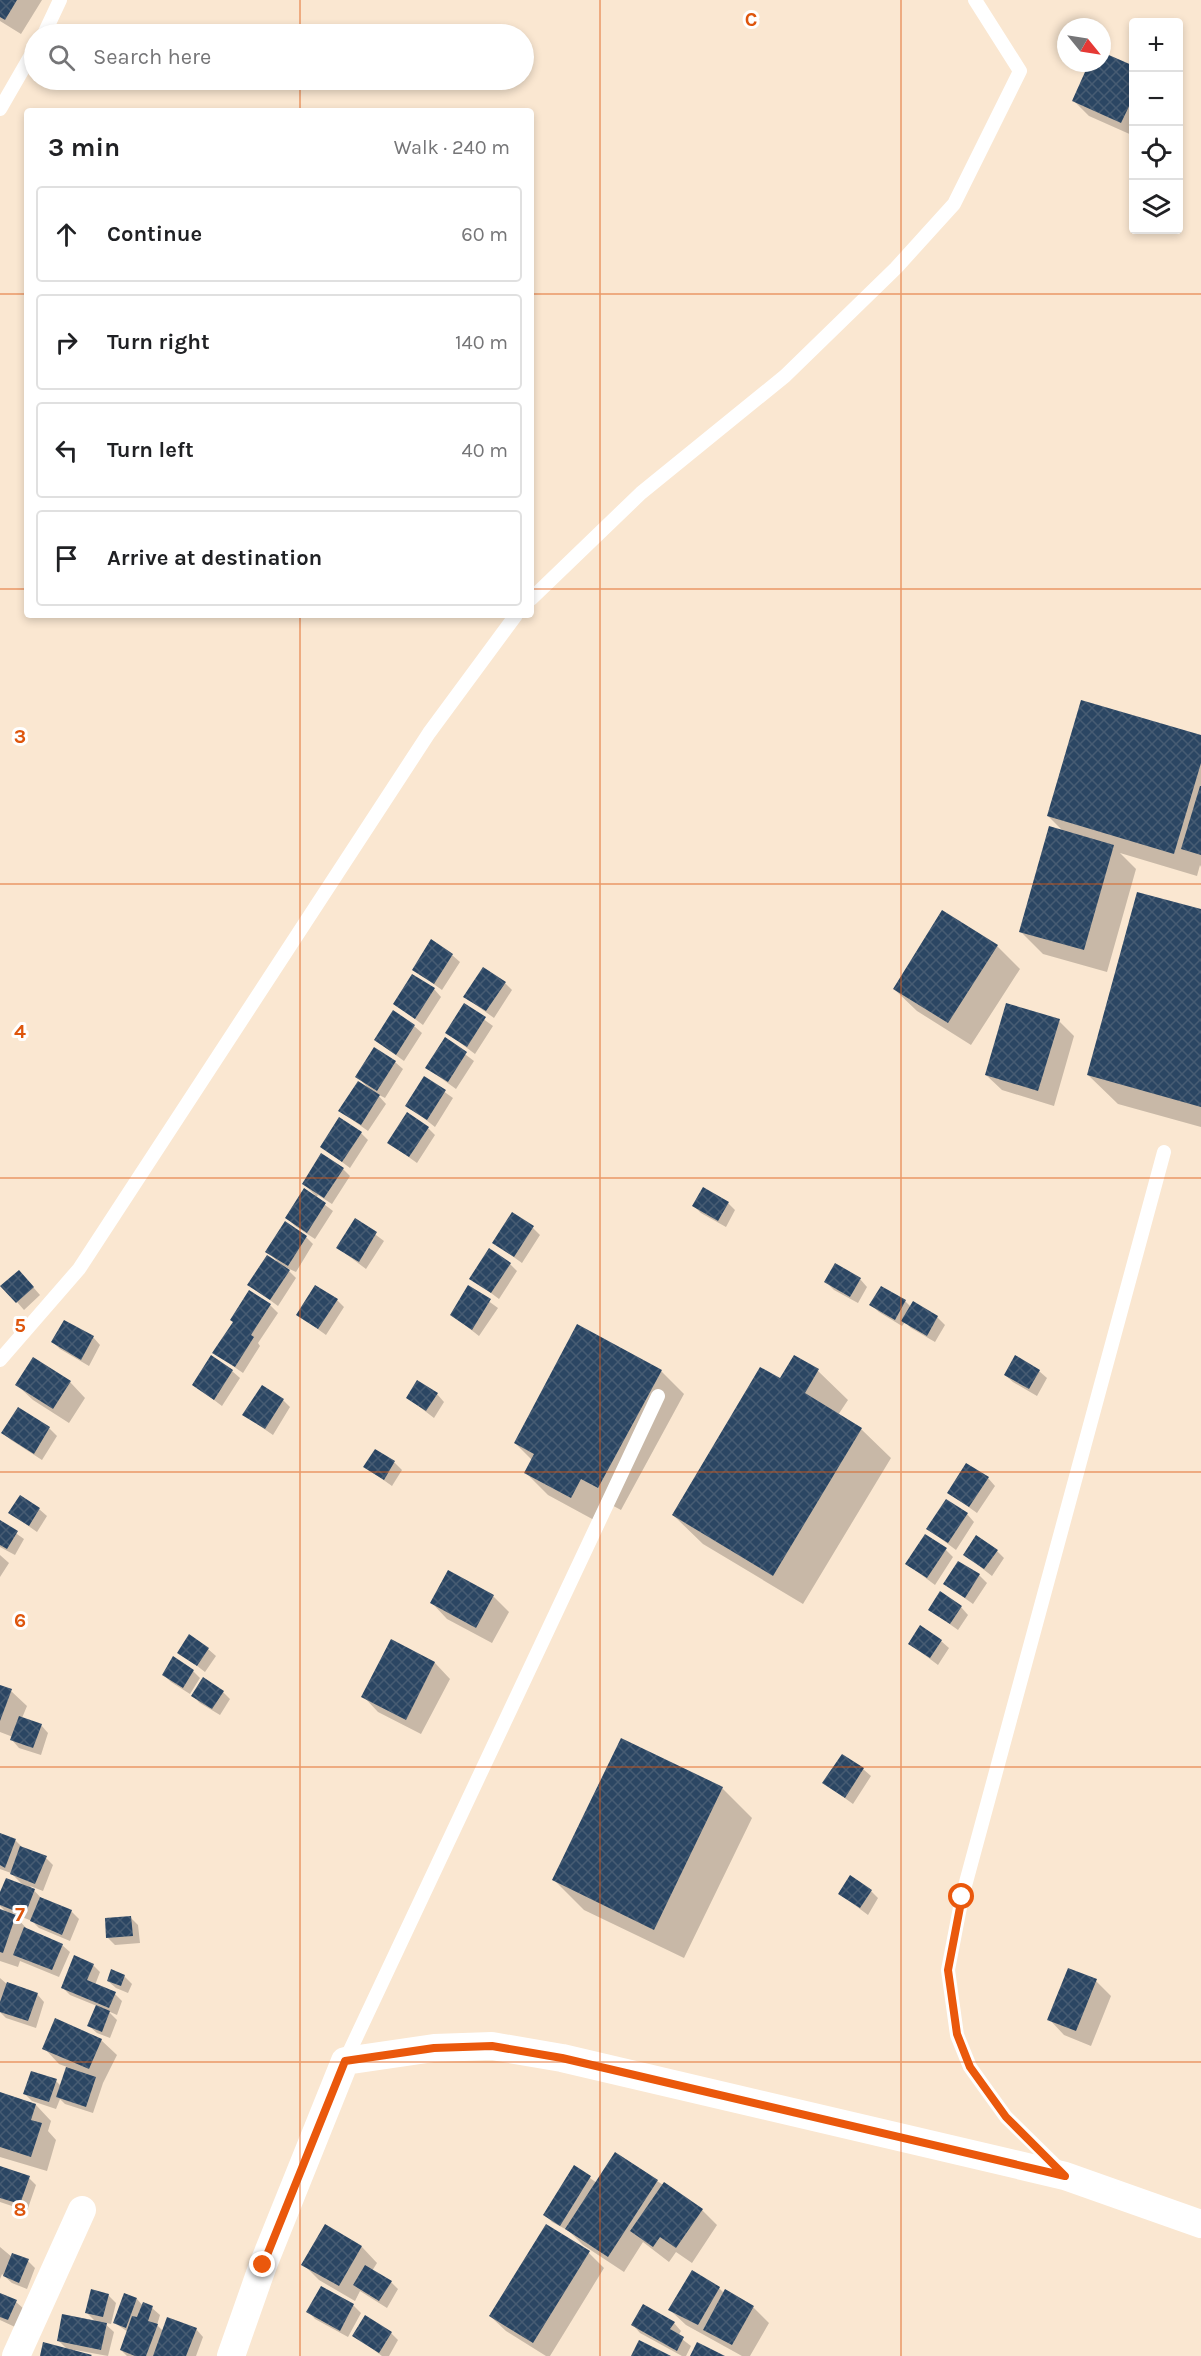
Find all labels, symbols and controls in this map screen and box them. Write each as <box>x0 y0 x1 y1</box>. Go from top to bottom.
text: C <box>745 8 757 31</box>
north arrow <box>1057 18 1111 72</box>
map controls <box>1129 18 1183 234</box>
button: + <box>1129 18 1183 72</box>
search box <box>24 24 534 90</box>
icon: search <box>45 41 78 74</box>
text: Search here <box>93 44 211 70</box>
button: − <box>1129 72 1183 126</box>
button: locate <box>1129 126 1183 180</box>
text: 3 min <box>48 132 120 163</box>
text: Walk · 240 m <box>394 136 510 159</box>
button: layers <box>1129 180 1183 234</box>
icon: ahead <box>50 218 83 251</box>
text: Continue <box>107 221 202 247</box>
text: 60 m <box>461 223 508 246</box>
icon: right <box>50 326 83 359</box>
text: Turn right <box>107 329 210 355</box>
text: 140 m <box>455 331 508 354</box>
icon: left <box>50 434 83 467</box>
text: Turn left <box>107 437 194 463</box>
text: 40 m <box>462 439 508 462</box>
icon: arrive <box>50 542 83 575</box>
text: Arrive at destination <box>107 545 322 571</box>
text: 3 <box>14 725 26 748</box>
text: 4 <box>14 1020 26 1043</box>
text: 5 <box>14 1314 26 1337</box>
text: 6 <box>14 1609 26 1632</box>
route start <box>948 1883 974 1909</box>
text: 7 <box>15 1903 25 1926</box>
text: 8 <box>14 2198 26 2221</box>
route end <box>249 2251 275 2277</box>

